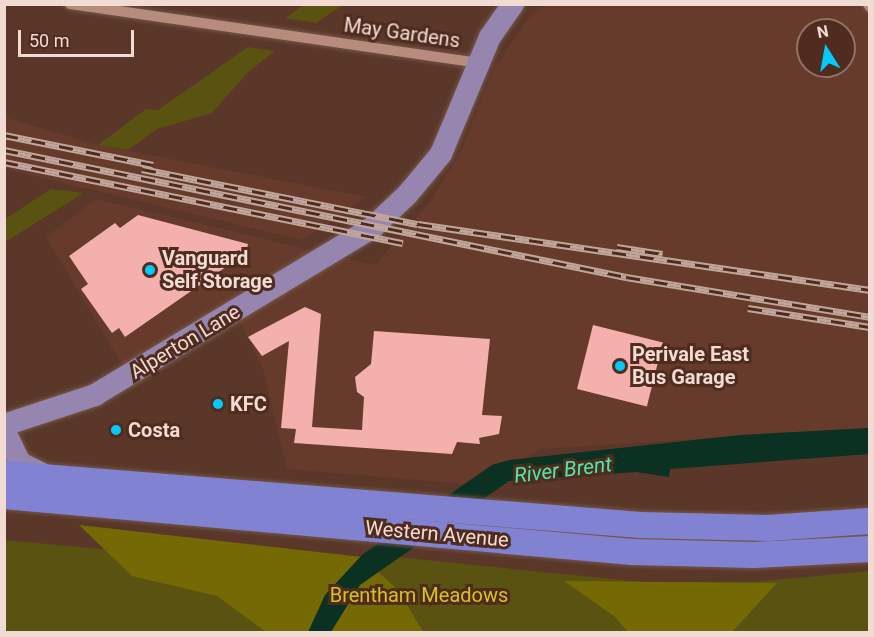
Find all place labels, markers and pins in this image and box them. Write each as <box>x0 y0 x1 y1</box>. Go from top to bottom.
place label: Vanguard Self Storage <box>162 246 273 293</box>
marker: Vanguard Self Storage <box>143 263 157 277</box>
place label: Perivale East Bus Garage <box>632 342 749 389</box>
marker: Perivale East Bus Garage <box>613 359 627 373</box>
place label: KFC <box>230 392 267 416</box>
marker: KFC <box>211 397 225 411</box>
place label: Costa <box>128 418 180 442</box>
marker: Costa <box>109 423 123 437</box>

